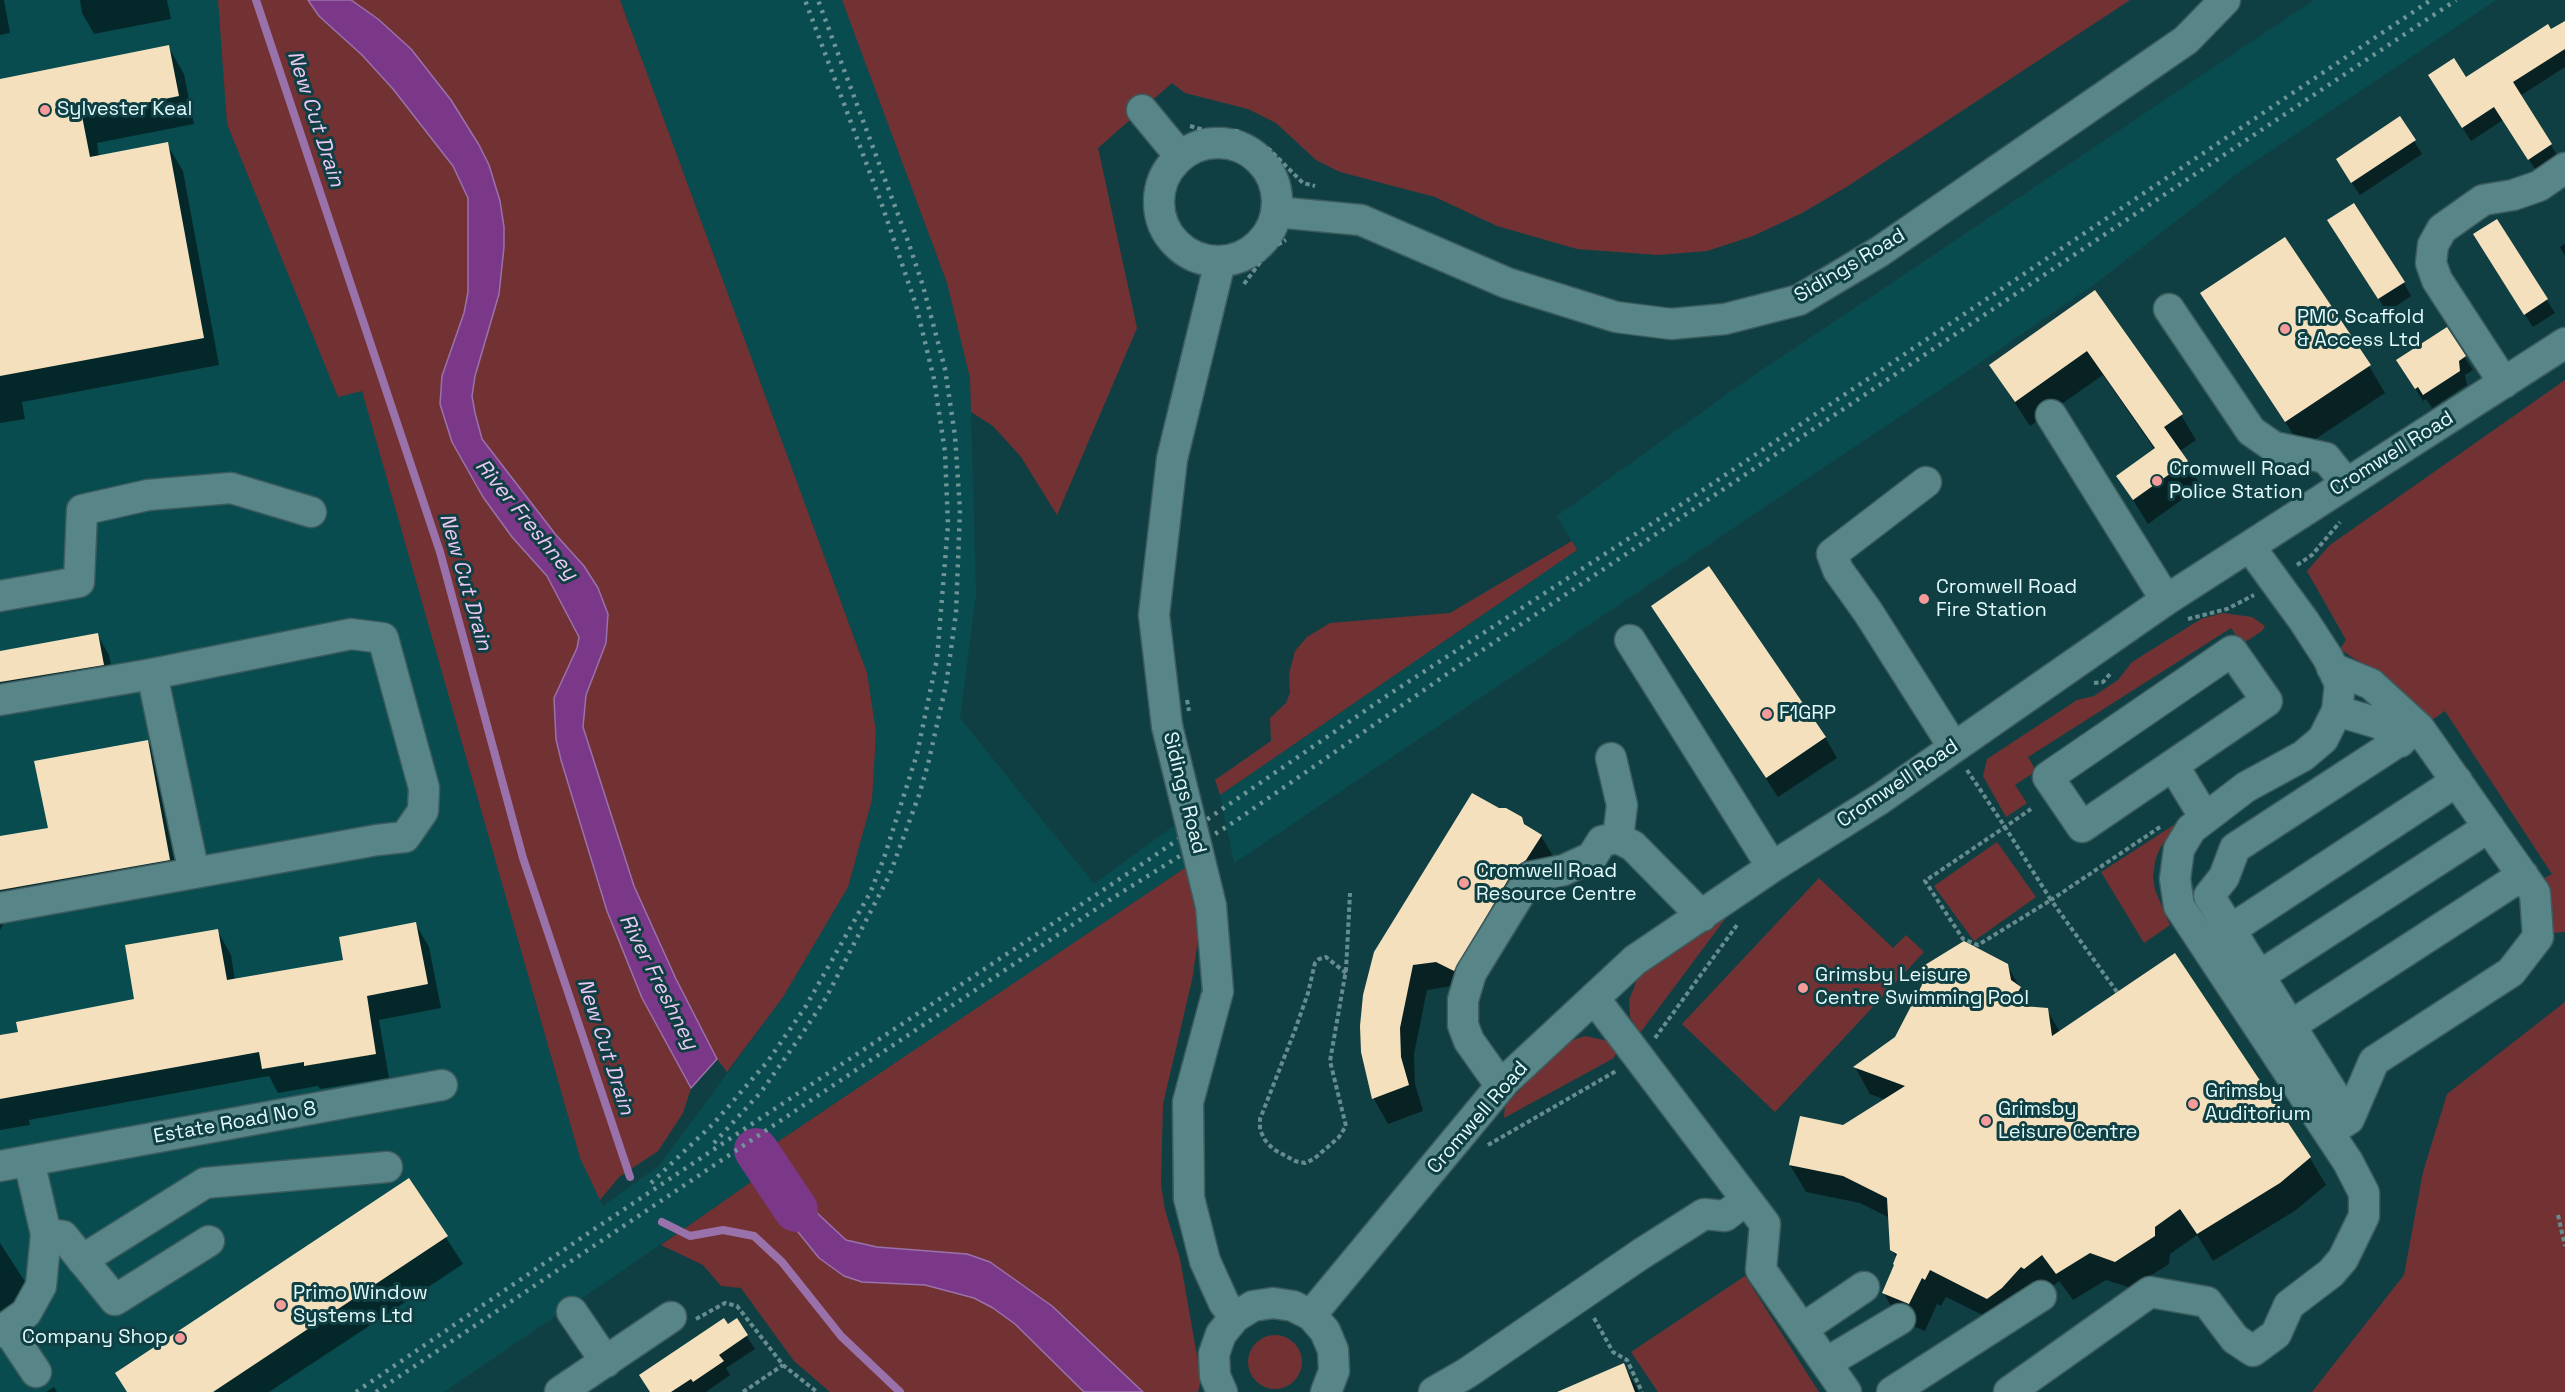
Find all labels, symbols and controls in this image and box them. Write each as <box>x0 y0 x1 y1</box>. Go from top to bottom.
water label: New Cut Drain <box>281 48 349 190</box>
place label: Sylvester Keal <box>57 98 192 122</box>
marker: Sylvester Keal <box>38 103 52 117</box>
street label: Sidings Road <box>1790 224 1910 308</box>
place label: PMC Scaffold & Access Ltd <box>2297 306 2424 353</box>
marker: PMC Scaffold & Access Ltd <box>2278 322 2292 336</box>
street label: Cromwell Road <box>2326 406 2458 502</box>
water label: River Freshney <box>469 454 583 586</box>
place label: Cromwell Road Police Station <box>2169 458 2310 505</box>
marker: Cromwell Road Police Station <box>2150 474 2164 488</box>
water label: New Cut Drain <box>433 511 497 653</box>
place label: Cromwell Road Fire Station <box>1936 576 2077 623</box>
marker: Cromwell Road Fire Station <box>1917 592 1931 606</box>
place label: F1GRP <box>1779 702 1836 726</box>
marker: F1GRP <box>1760 707 1774 721</box>
street label: Sidings Road <box>1157 730 1211 856</box>
street label: Cromwell Road <box>1833 735 1963 833</box>
place label: Cromwell Road Resource Centre <box>1476 860 1637 907</box>
marker: Cromwell Road Resource Centre <box>1457 876 1471 890</box>
water label: River Freshney <box>613 910 703 1054</box>
place label: Grimsby Leisure Centre Swimming Pool <box>1815 964 2029 1011</box>
water label: New Cut Drain <box>571 976 639 1118</box>
marker: Grimsby Leisure Centre Swimming Pool <box>1796 981 1810 995</box>
street label: Cromwell Road <box>1423 1057 1533 1179</box>
place label: Grimsby Auditorium <box>2205 1080 2311 1127</box>
street label: Estate Road No 8 <box>152 1097 318 1149</box>
marker: Grimsby Auditorium <box>2186 1097 2200 1111</box>
place label: Grimsby Leisure Centre <box>1998 1098 2137 1145</box>
marker: Grimsby Leisure Centre <box>1979 1114 1993 1128</box>
place label: Primo Window Systems Ltd <box>293 1282 428 1329</box>
marker: Primo Window Systems Ltd <box>274 1298 288 1312</box>
place label: Company Shop <box>22 1326 168 1350</box>
marker: Company Shop <box>173 1331 187 1345</box>

